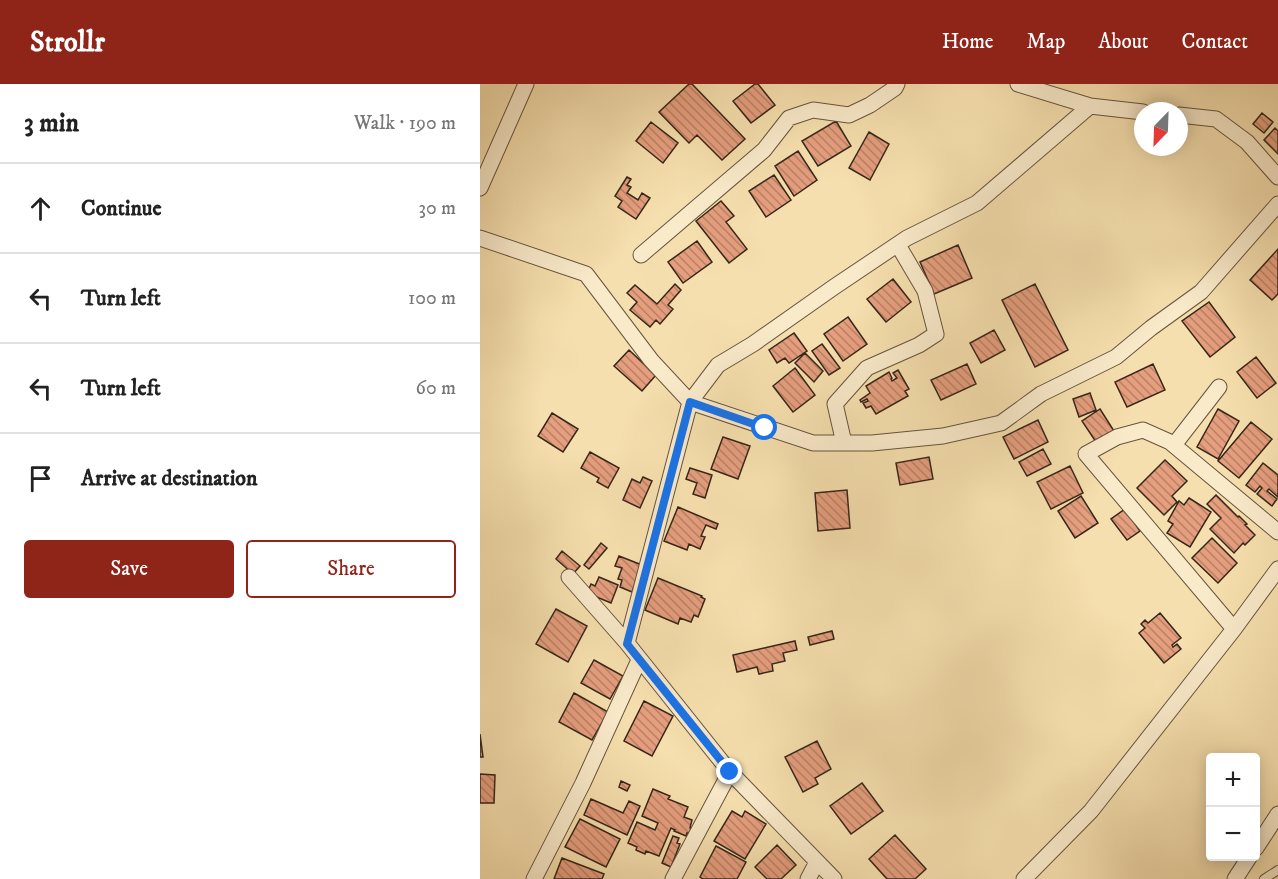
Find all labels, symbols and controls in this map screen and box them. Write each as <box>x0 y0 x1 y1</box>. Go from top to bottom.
text: Strollr <box>30 25 105 60</box>
text: Home <box>942 29 994 55</box>
text: Map <box>1027 29 1065 55</box>
text: About <box>1098 29 1149 55</box>
text: Contact <box>1182 29 1248 55</box>
north arrow <box>1134 102 1188 156</box>
text: 3 min <box>24 107 79 140</box>
text: Walk · 190 m <box>354 111 456 136</box>
icon: ahead <box>24 192 57 225</box>
text: Continue <box>81 195 162 222</box>
text: 30 m <box>418 196 456 221</box>
icon: left <box>24 282 57 315</box>
text: Turn left <box>81 285 161 312</box>
text: 100 m <box>408 286 456 311</box>
icon: left <box>24 372 57 405</box>
text: Turn left <box>81 375 161 402</box>
text: 60 m <box>416 376 456 401</box>
route start <box>751 414 777 440</box>
icon: arrive <box>24 462 57 495</box>
text: Arrive at destination <box>81 465 258 492</box>
button: Save <box>24 540 234 598</box>
button: Share <box>246 540 456 598</box>
map controls <box>1206 753 1260 861</box>
button: + <box>1206 753 1260 807</box>
route end <box>716 758 742 784</box>
button: − <box>1206 807 1260 861</box>

